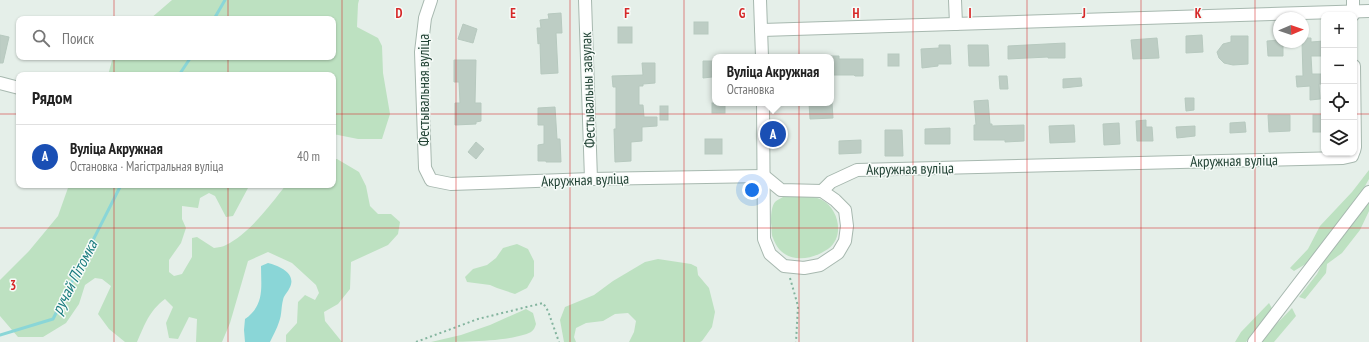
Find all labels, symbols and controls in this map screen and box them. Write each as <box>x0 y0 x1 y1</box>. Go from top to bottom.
text: D <box>396 5 403 22</box>
text: E <box>510 5 516 22</box>
text: F <box>624 5 630 22</box>
text: G <box>739 5 746 22</box>
text: H <box>853 5 860 22</box>
text: I <box>968 5 972 22</box>
text: J <box>1081 5 1086 22</box>
text: K <box>1195 5 1202 22</box>
north arrow <box>1273 12 1309 48</box>
map controls <box>1321 12 1357 156</box>
button: + <box>1321 12 1357 48</box>
search box <box>16 16 336 60</box>
icon: search <box>30 27 52 49</box>
text: Поиск <box>62 29 94 48</box>
street label: Фестывальны завулак <box>576 32 599 148</box>
street label: Фестывальная вуліца <box>414 34 433 146</box>
button: − <box>1321 48 1357 84</box>
popup <box>712 54 834 106</box>
text: Вуліца Акружная <box>727 62 819 81</box>
text: Остановка <box>727 81 774 98</box>
button: locate <box>1321 84 1357 120</box>
text: Рядом <box>32 87 72 109</box>
pin: A <box>760 119 786 149</box>
button: layers <box>1321 120 1357 156</box>
text: Вуліца Акружная <box>70 139 163 158</box>
text: A <box>42 148 48 165</box>
text: 40 m <box>297 148 320 165</box>
street label: Акружная вуліца <box>1190 150 1278 171</box>
text: Остановка · Магістральная вуліца <box>70 158 224 175</box>
street label: Акружная вуліца <box>866 158 954 179</box>
street label: Акружная вуліца <box>541 168 629 191</box>
your location <box>742 180 762 200</box>
water label: ручай Пітомка <box>47 235 102 317</box>
text: 3 <box>10 277 16 294</box>

